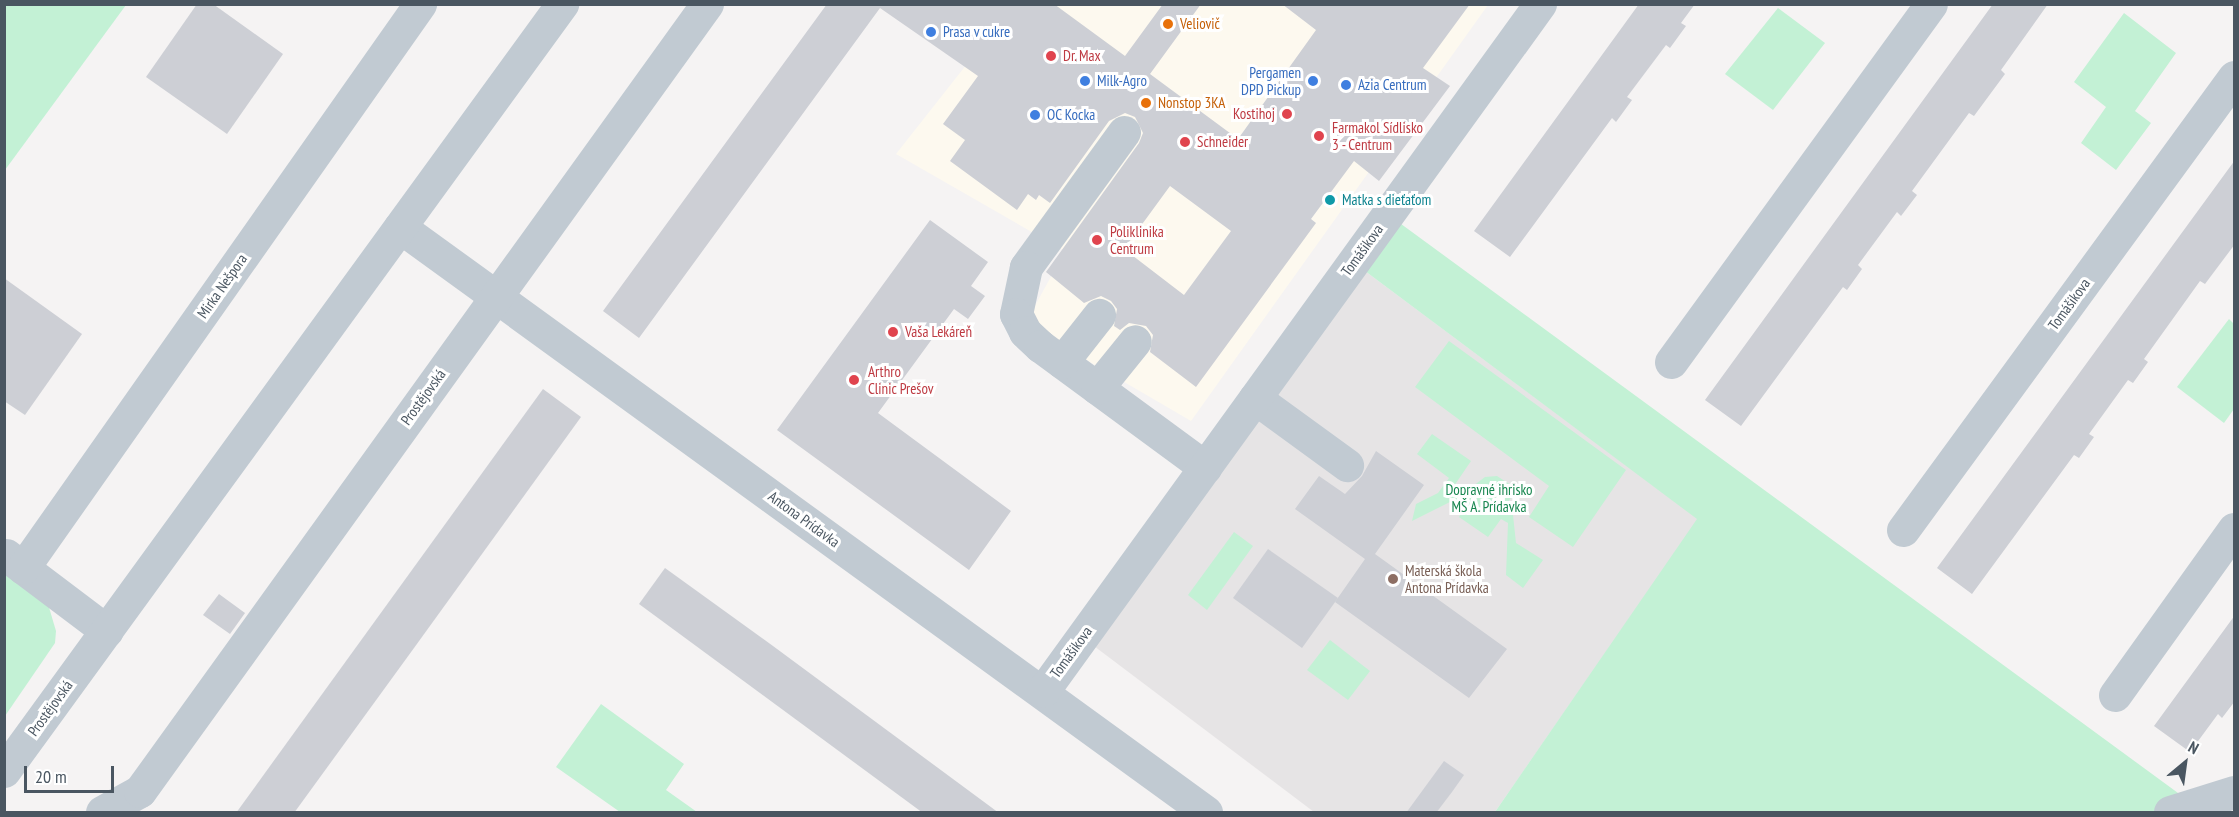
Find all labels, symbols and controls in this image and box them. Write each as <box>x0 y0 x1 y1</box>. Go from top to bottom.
place label: Veliovič <box>1180 15 1220 33</box>
marker: Veliovič <box>1161 17 1175 31</box>
place label: Prasa v cukre <box>943 23 1011 41</box>
marker: Prasa v cukre <box>924 25 938 39</box>
place label: Dr. Max <box>1063 47 1102 65</box>
marker: Dr. Max <box>1044 49 1058 63</box>
place label: Pergamen DPD Pickup <box>1241 63 1301 98</box>
place label: Milk-Agro <box>1097 72 1147 90</box>
marker: Milk-Agro <box>1078 74 1092 88</box>
marker: Pergamen DPD Pickup <box>1306 74 1320 88</box>
place label: Azia Centrum <box>1358 76 1426 94</box>
marker: Azia Centrum <box>1339 78 1353 92</box>
place label: Nonstop 3KA <box>1158 94 1225 112</box>
marker: Nonstop 3KA <box>1139 96 1153 110</box>
place label: Kostihoj <box>1233 105 1275 123</box>
place label: OC Kocka <box>1047 106 1096 124</box>
marker: Kostihoj <box>1280 107 1294 121</box>
marker: OC Kocka <box>1028 108 1042 122</box>
place label: Farmakol Sídlisko 3 - Centrum <box>1332 118 1423 153</box>
marker: Farmakol Sídlisko 3 - Centrum <box>1310 127 1328 145</box>
place label: Schneider <box>1197 133 1248 151</box>
marker: Schneider <box>1178 135 1192 149</box>
place label: Matka s dieťaťom <box>1342 191 1431 209</box>
marker: Matka s dieťaťom <box>1323 193 1337 207</box>
street label: Tomášikova <box>1337 221 1387 279</box>
place label: Poliklinika Centrum <box>1110 222 1164 257</box>
marker: Poliklinika Centrum <box>1088 231 1106 249</box>
street label: Mirka Nešpora <box>193 250 251 322</box>
street label: Tomášikova <box>2044 275 2094 333</box>
place label: Vaša Lekáreň <box>905 323 972 341</box>
marker: Vaša Lekáreň <box>886 325 900 339</box>
place label: Arthro Clinic Prešov <box>868 362 934 397</box>
street label: Prostějovská <box>397 366 449 428</box>
marker: Arthro Clinic Prešov <box>845 371 863 389</box>
park label: Dopravné ihrisko MŠ A. Prídavka <box>1445 480 1533 515</box>
street label: Antona Prídavka <box>765 487 843 551</box>
place label: Materská škola Antona Prídavka <box>1405 561 1489 596</box>
marker: Materská škola Antona Prídavka <box>1386 572 1400 586</box>
street label: Tomášikova <box>1046 623 1096 681</box>
street label: Prostějovská <box>24 677 76 739</box>
north arrow <box>2155 733 2215 793</box>
text: N <box>2185 736 2202 758</box>
scale bar <box>27 754 117 792</box>
text: 20 m <box>35 765 67 788</box>

